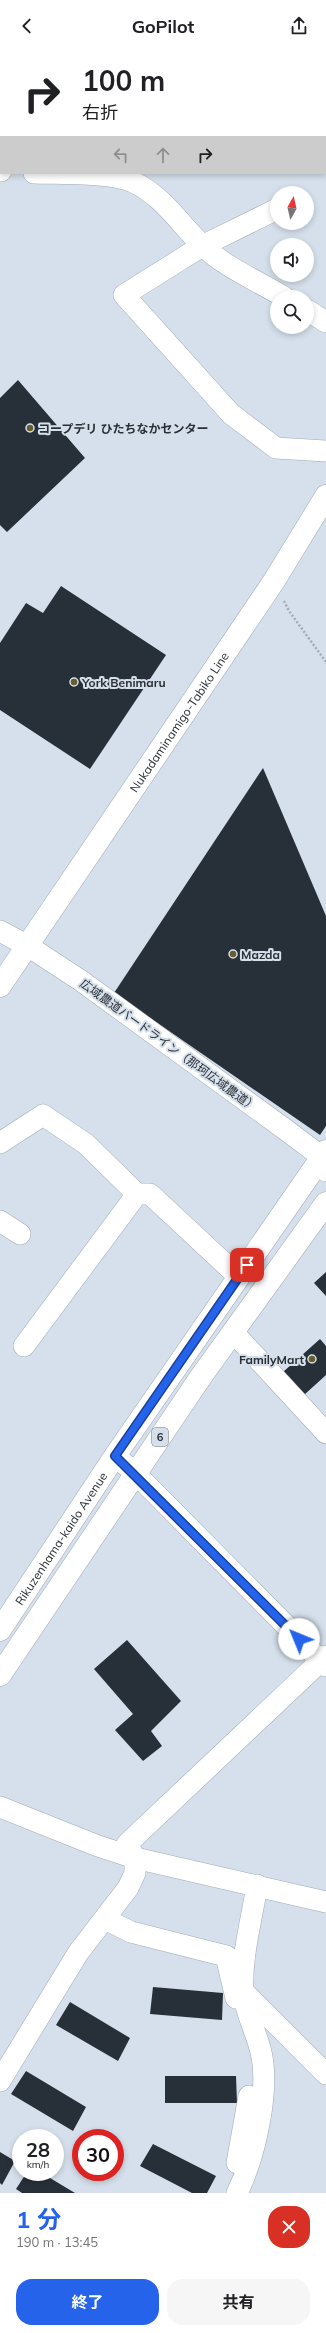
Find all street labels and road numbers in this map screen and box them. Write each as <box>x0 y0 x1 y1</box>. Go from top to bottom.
street label: Nukadaminamigo-Tabiko Line <box>126 649 232 795</box>
street label: 広域農道バードライン（那珂広域農道） <box>77 975 261 1115</box>
road number: 6 <box>152 1428 168 1446</box>
street label: Rikuzenhama-kaido Avenue <box>11 1469 110 1608</box>

